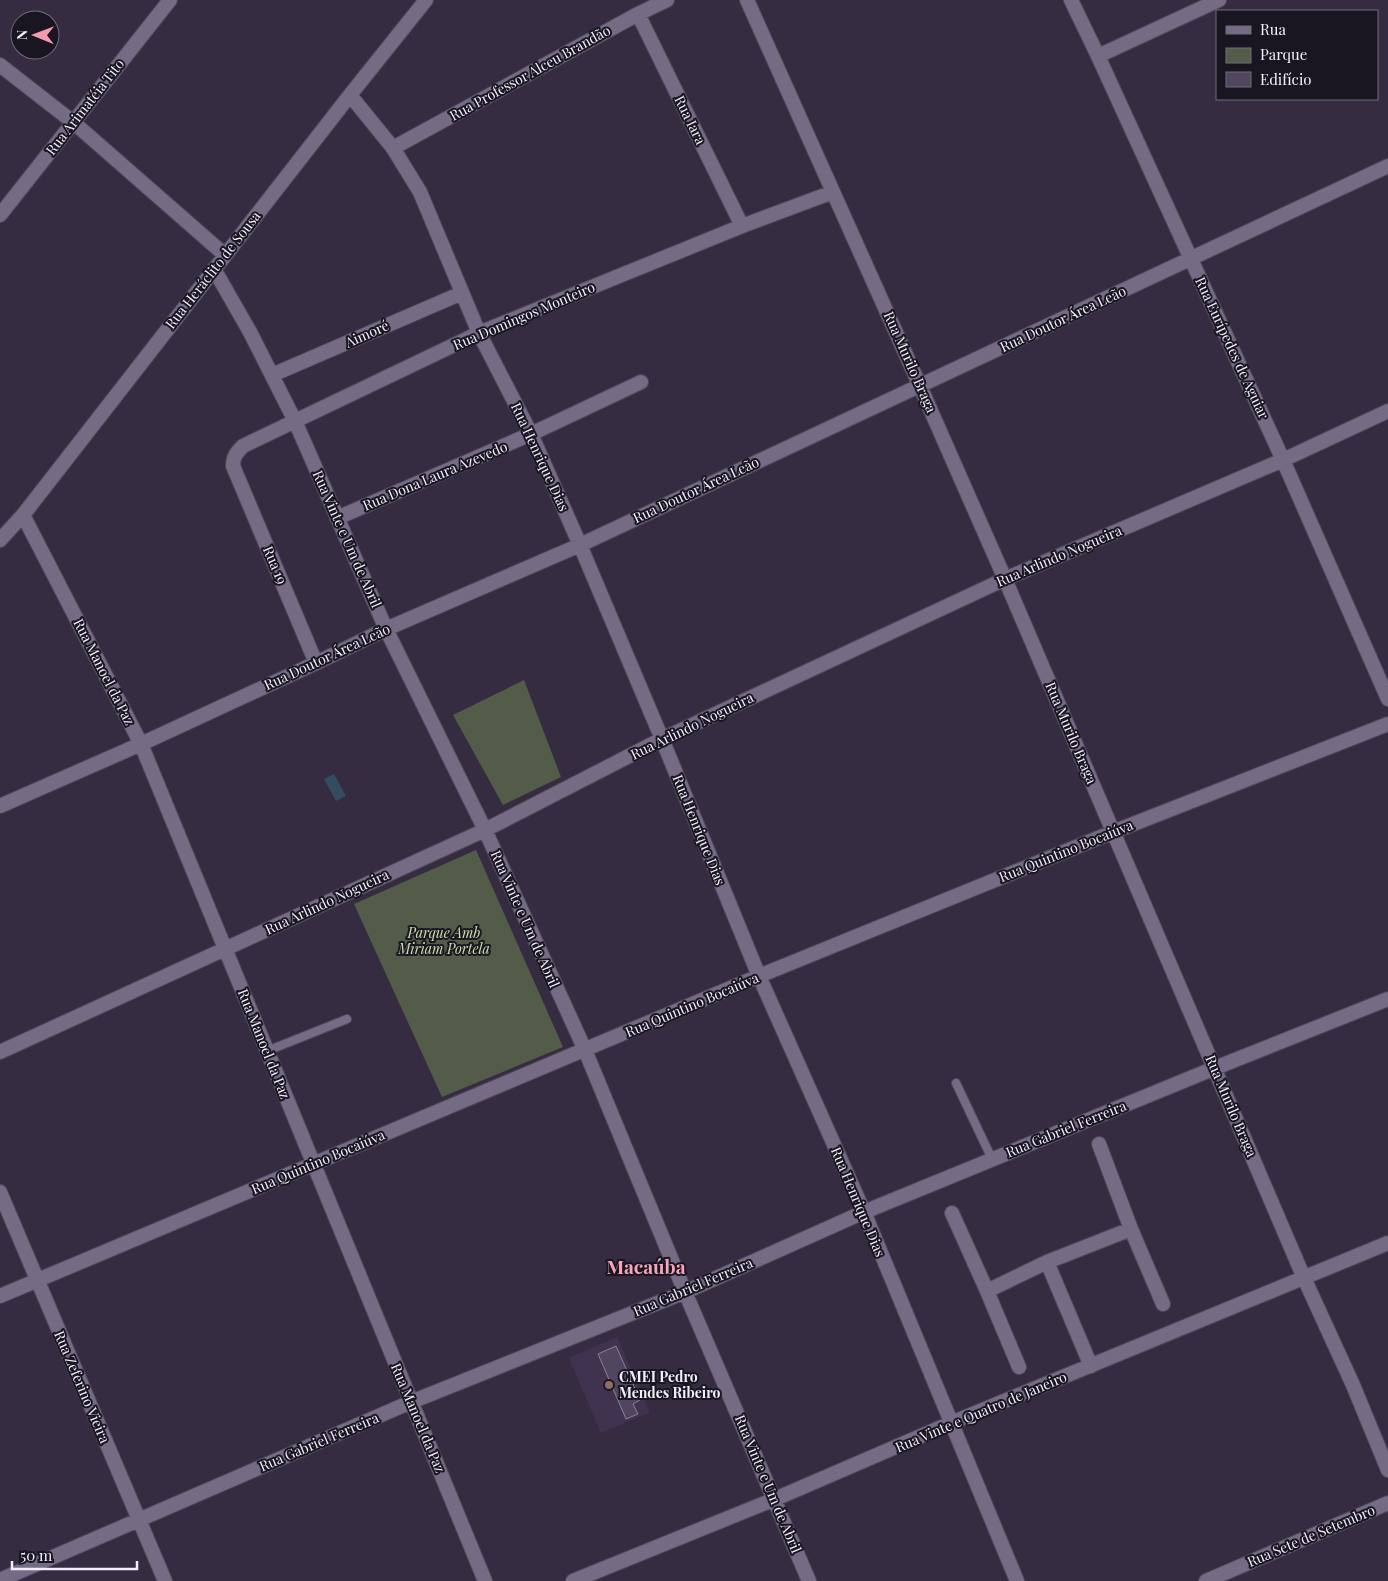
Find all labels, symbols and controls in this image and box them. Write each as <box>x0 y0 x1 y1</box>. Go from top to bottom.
north arrow <box>10 10 60 60</box>
legend <box>1216 10 1378 100</box>
text: Rua <box>1260 19 1286 39</box>
street label: Rua Professor Alceu Brandão <box>446 20 614 125</box>
text: N <box>12 30 31 40</box>
text: Parque <box>1260 44 1307 64</box>
street label: Rua Arimatéia Tito <box>41 54 128 159</box>
text: Edifício <box>1260 69 1312 89</box>
street label: Rua Iara <box>670 92 710 147</box>
street label: Rua Heráclito de Sousa <box>161 207 265 332</box>
street label: Rua Eurípedes de Aguiar <box>1191 274 1274 423</box>
street label: Rua Domingos Monteiro <box>450 277 598 354</box>
street label: Rua Doutor Área Leão <box>997 281 1129 356</box>
street label: Rua Murilo Braga <box>880 308 941 416</box>
street label: Aimoré <box>341 315 392 352</box>
street label: Rua Henrique Dias <box>507 399 574 514</box>
street label: Rua Dona Laura Azevedo <box>360 436 510 515</box>
street label: Rua Doutor Área Leão <box>630 452 762 527</box>
street label: Rua Vinte e Um de Abril <box>309 467 386 611</box>
street label: Rua Arlindo Nogueira <box>993 520 1125 591</box>
street label: Rua 19 <box>259 543 292 587</box>
street label: Rua Manoel da Paz <box>69 615 140 729</box>
street label: Rua Doutor Área Leão <box>261 619 393 694</box>
street label: Rua Murilo Braga <box>1041 679 1102 787</box>
street label: Rua Arlindo Nogueira <box>627 687 757 764</box>
street label: Rua Henrique Dias <box>669 772 730 888</box>
street label: Rua Quintino Bocaiúva <box>996 815 1136 886</box>
street label: Rua Vinte e Um de Abril <box>487 847 564 991</box>
street label: Rua Arlindo Nogueira <box>262 864 392 939</box>
park label: Parque Amb Miriam Portela <box>397 923 490 958</box>
street label: Rua Quintino Bocaiúva <box>622 968 761 1041</box>
street label: Rua Manoel da Paz <box>234 986 295 1102</box>
street label: Rua Murilo Braga <box>1201 1052 1262 1160</box>
street label: Rua Gabriel Ferreira <box>1003 1096 1129 1161</box>
street label: Rua Quintino Bocaiúva <box>248 1125 387 1198</box>
street label: Rua Henrique Dias <box>827 1144 890 1260</box>
district label: Macaúba <box>606 1253 686 1279</box>
street label: Rua Gabriel Ferreira <box>630 1253 756 1320</box>
street label: Rua Zeferino Vieira <box>50 1328 115 1446</box>
street label: Rua Manoel da Paz <box>387 1360 450 1476</box>
place label: CMEI Pedro Mendes Ribeiro <box>619 1367 721 1402</box>
street label: Rua Vinte e Quatro de Janeiro <box>892 1367 1070 1456</box>
marker: CMEI Pedro Mendes Ribeiro <box>603 1379 615 1391</box>
street label: Rua Gabriel Ferreira <box>256 1408 382 1475</box>
street label: Rua Vinte e Um de Abril <box>731 1412 806 1556</box>
street label: Rua Sete de Setembro <box>1244 1500 1378 1571</box>
scale bar <box>12 1538 138 1570</box>
text: 50 m <box>20 1545 53 1565</box>

